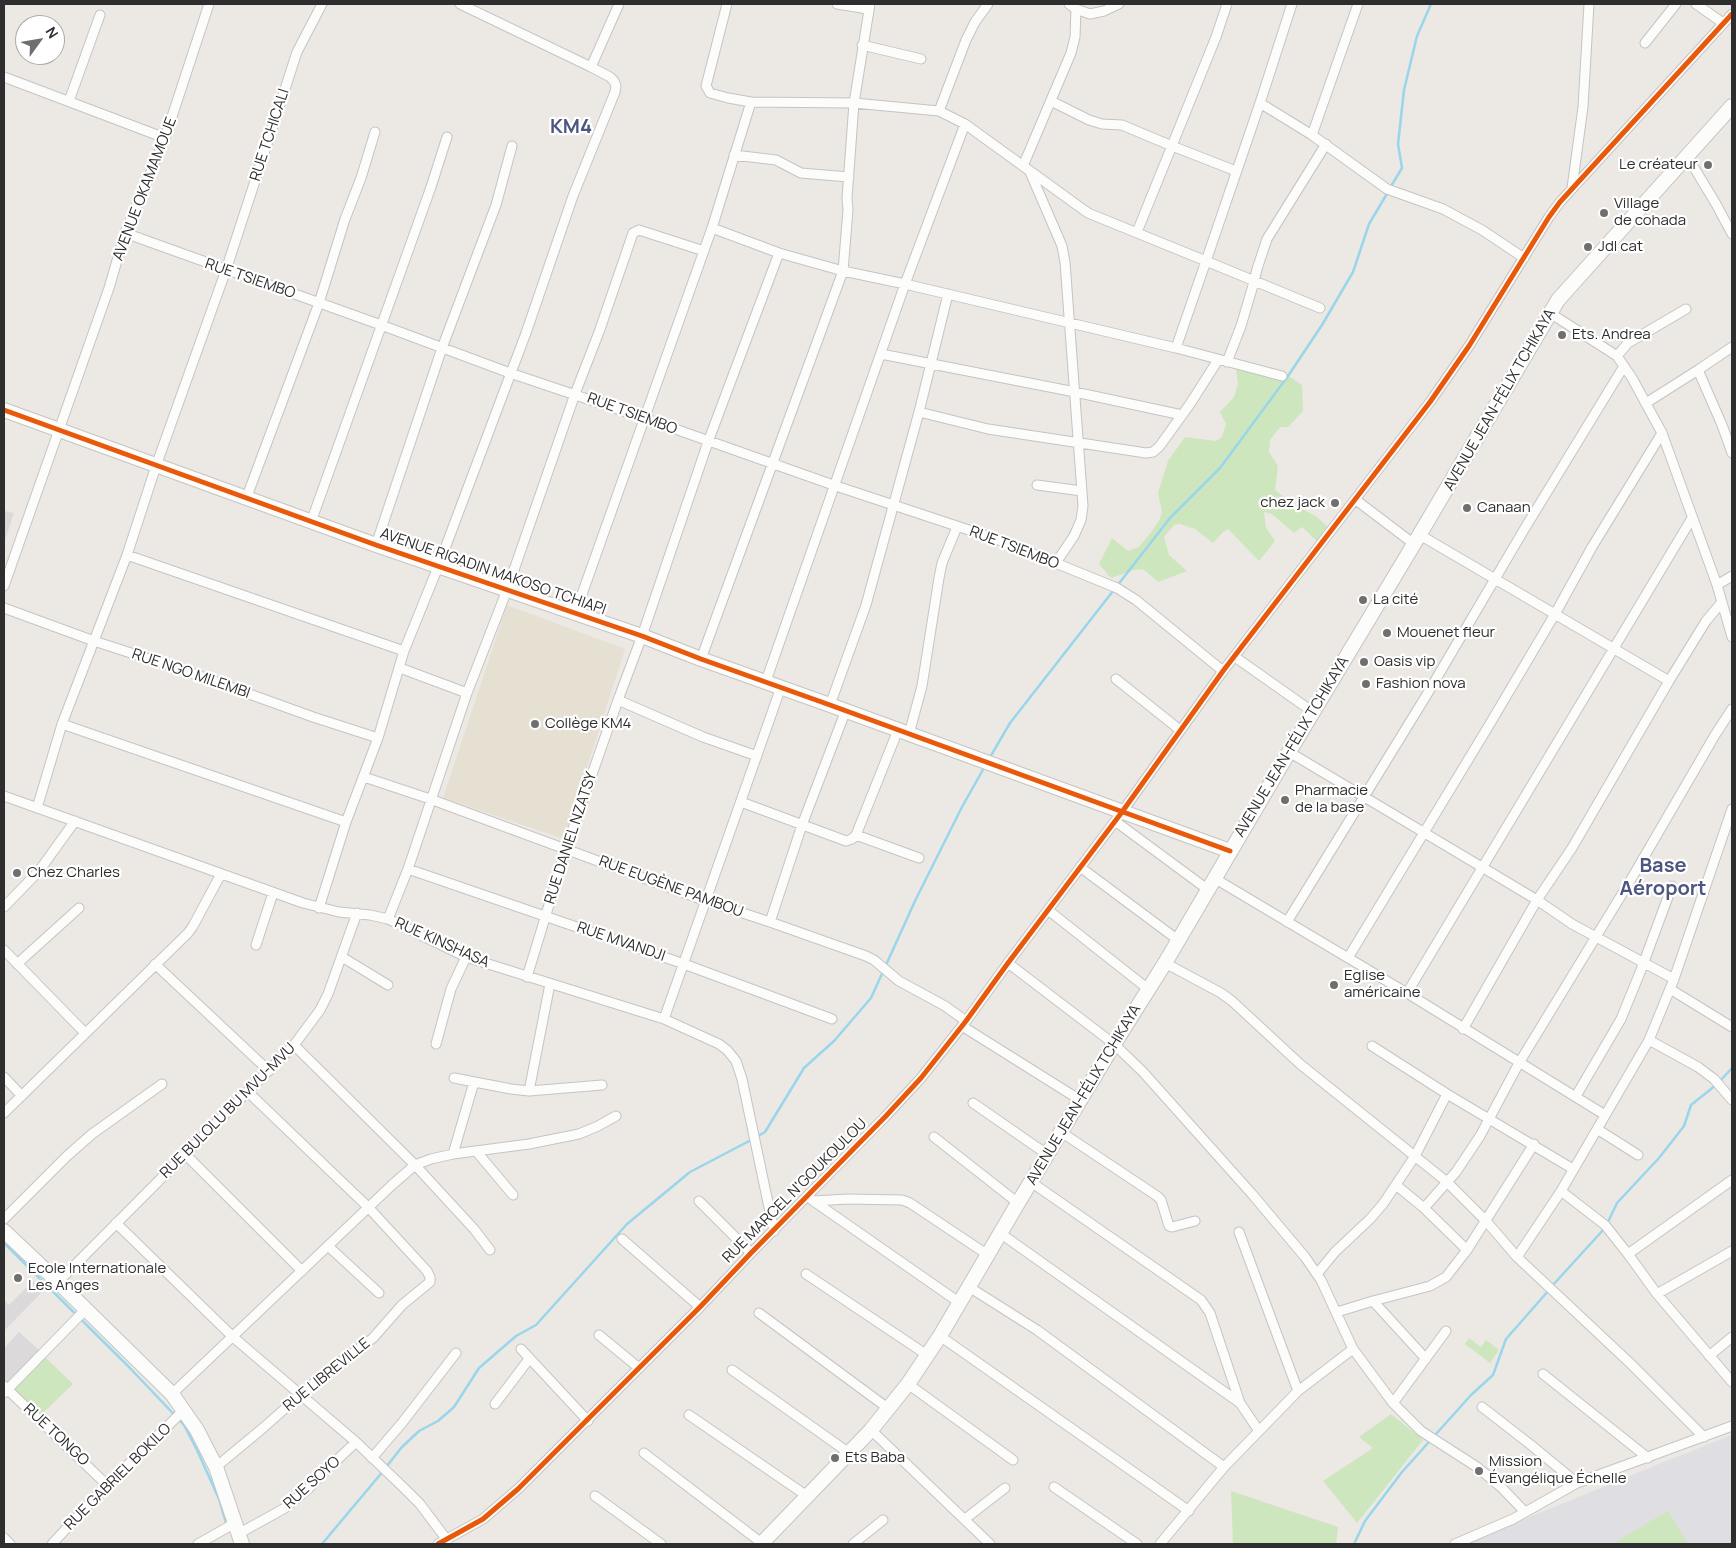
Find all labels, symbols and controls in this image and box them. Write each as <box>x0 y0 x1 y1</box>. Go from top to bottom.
north arrow <box>15 15 65 65</box>
text: N <box>42 23 63 42</box>
street label: RUE TCHICALI <box>247 87 293 183</box>
street label: AVENUE OKAMAMOUE <box>109 115 181 263</box>
district label: KM4 <box>550 115 592 139</box>
place label: Le créateur <box>1619 156 1698 174</box>
marker: Le créateur <box>1702 159 1714 171</box>
place label: Village de cohada <box>1614 195 1686 230</box>
marker: Village de cohada <box>1598 207 1610 219</box>
place label: Jdl cat <box>1598 238 1643 256</box>
marker: Jdl cat <box>1582 241 1594 253</box>
street label: RUE TSIEMBO <box>202 255 298 303</box>
street label: AVENUE JEAN-FÉLIX TCHIKAYA <box>1440 306 1560 494</box>
place label: Ets. Andrea <box>1572 326 1651 344</box>
marker: Ets. Andrea <box>1556 329 1568 341</box>
street label: RUE TSIEMBO <box>585 389 679 439</box>
place label: chez jack <box>1260 494 1325 512</box>
marker: chez jack <box>1329 497 1341 509</box>
place label: Canaan <box>1477 499 1531 517</box>
marker: Canaan <box>1461 502 1473 514</box>
street label: RUE TSIEMBO <box>967 523 1061 573</box>
street label: AVENUE RIGADIN MAKOSO TCHIAPI <box>378 525 608 619</box>
place label: La cité <box>1373 591 1418 609</box>
marker: La cité <box>1357 594 1369 606</box>
place label: Mouenet fleur <box>1397 624 1495 642</box>
marker: Mouenet fleur <box>1381 627 1393 639</box>
street label: RUE NGO MILEMBI <box>130 645 252 703</box>
place label: Oasis vip <box>1374 653 1435 671</box>
street label: AVENUE JEAN-FÉLIX TCHIKAYA <box>1231 654 1353 840</box>
marker: Oasis vip <box>1358 656 1370 668</box>
place label: Fashion nova <box>1376 675 1466 693</box>
marker: Fashion nova <box>1360 678 1372 690</box>
place label: Collège KM4 <box>545 715 631 733</box>
marker: Collège KM4 <box>529 718 541 730</box>
street label: RUE DANIEL NZATSY <box>541 770 601 906</box>
place label: Pharmacie de la base <box>1295 782 1368 817</box>
marker: Pharmacie de la base <box>1279 794 1291 806</box>
street label: RUE EUGÈNE PAMBOU <box>596 852 746 922</box>
district label: Base Aéroport <box>1620 854 1706 901</box>
place label: Chez Charles <box>27 864 120 882</box>
marker: Chez Charles <box>11 867 23 879</box>
street label: RUE KINSHASA <box>392 914 492 972</box>
street label: RUE MVANDJI <box>574 918 668 966</box>
place label: Eglise américaine <box>1344 967 1420 1002</box>
marker: Eglise américaine <box>1328 979 1340 991</box>
street label: AVENUE JEAN-FÉLIX TCHIKAYA <box>1023 1002 1145 1188</box>
street label: RUE BULOLU BU MVU-MVU <box>157 1040 299 1182</box>
street label: RUE MARCEL N'GOUKOULOU <box>719 1115 871 1267</box>
place label: Ecole Internationale Les Anges <box>28 1260 166 1295</box>
marker: Ecole Internationale Les Anges <box>12 1272 24 1284</box>
street label: RUE LIBREVILLE <box>280 1335 374 1415</box>
street label: RUE TONGO <box>19 1400 93 1470</box>
street label: RUE GABRIEL BOKILO <box>61 1420 175 1534</box>
place label: Ets Baba <box>845 1449 905 1467</box>
marker: Ets Baba <box>829 1452 841 1464</box>
street label: RUE SOYO <box>280 1453 344 1513</box>
place label: Mission Évangélique Échelle <box>1489 1453 1626 1488</box>
marker: Mission Évangélique Échelle <box>1473 1465 1485 1477</box>

